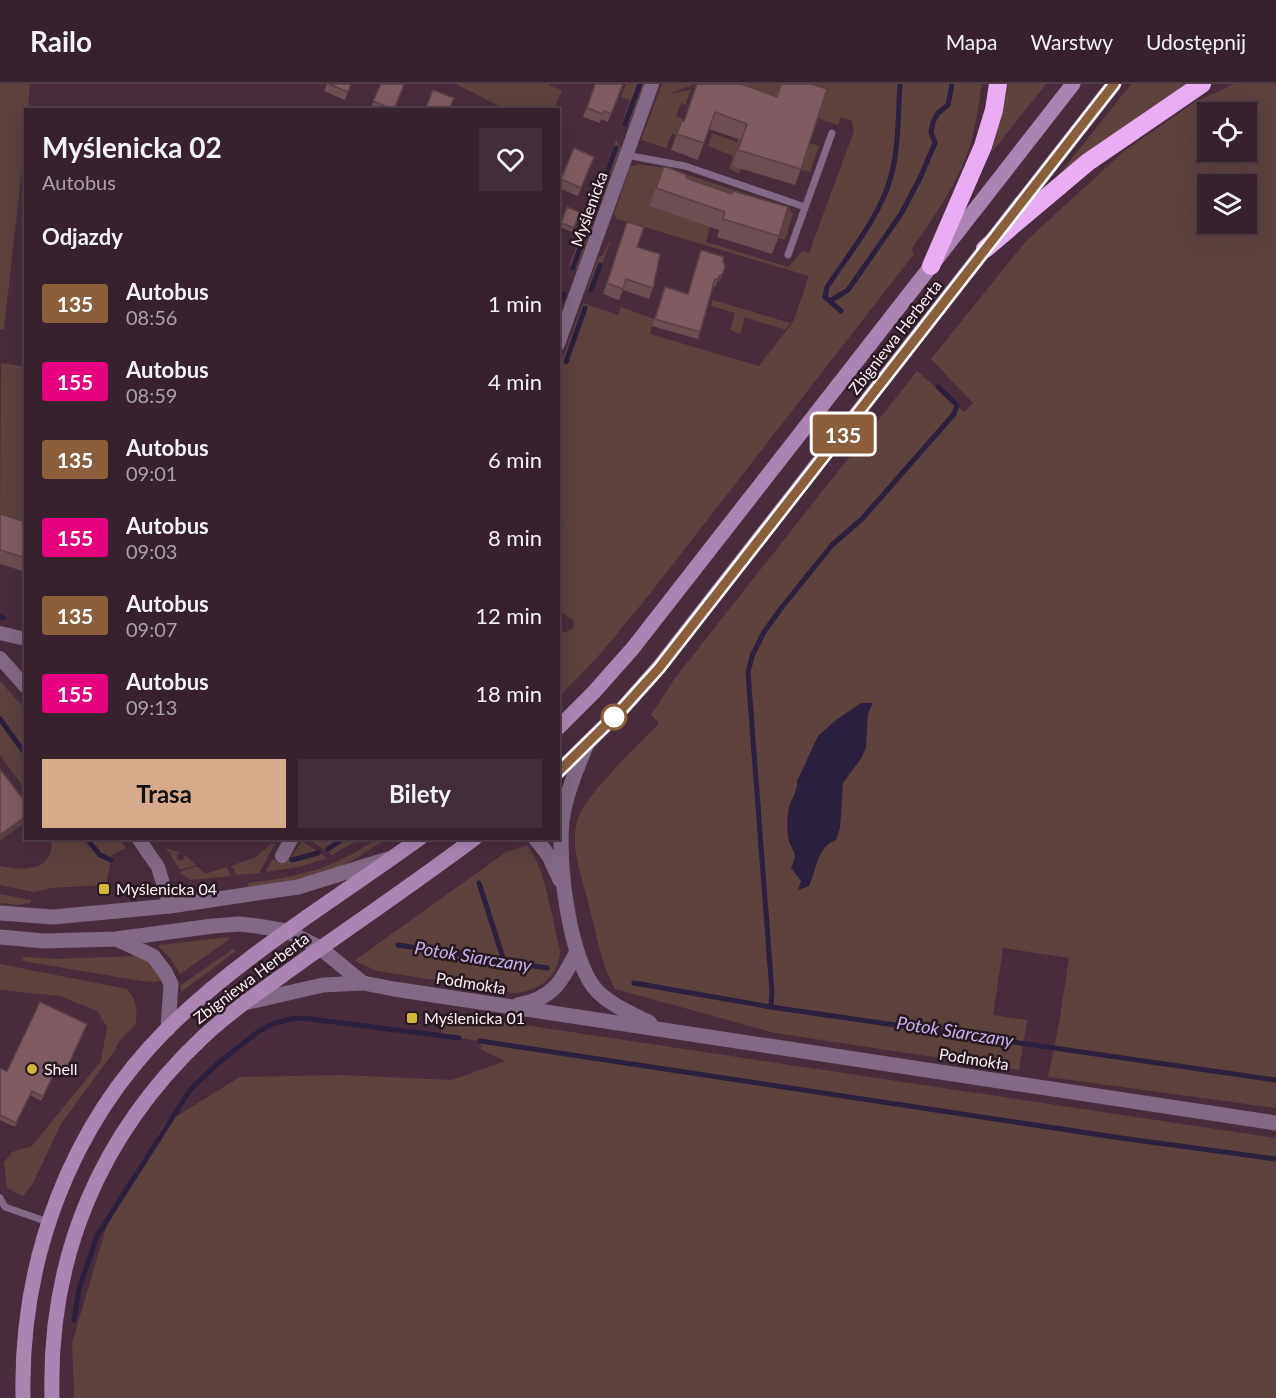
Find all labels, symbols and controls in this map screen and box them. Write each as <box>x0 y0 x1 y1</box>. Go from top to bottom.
text: Railo <box>30 24 92 58</box>
text: Mapa <box>946 29 998 54</box>
text: Warstwy <box>1031 29 1113 54</box>
text: Udostępnij <box>1146 29 1246 54</box>
map controls <box>1197 102 1257 234</box>
button: locate <box>1197 102 1257 162</box>
button: heart <box>479 128 542 191</box>
text: Myślenicka 02 <box>42 130 222 164</box>
street label: Myślenicka <box>566 169 611 249</box>
text: Autobus <box>42 170 116 194</box>
button: layers <box>1197 174 1257 234</box>
text: Odjazdy <box>42 223 123 250</box>
street label: Zbigniewa Herberta <box>844 276 945 398</box>
text: Autobus <box>126 278 209 305</box>
text: 1 min <box>488 290 542 317</box>
text: 135 <box>57 291 93 316</box>
text: 08:56 <box>126 305 177 329</box>
text: Autobus <box>126 356 209 383</box>
text: 4 min <box>488 368 542 395</box>
text: 155 <box>57 369 93 394</box>
text: 08:59 <box>126 383 177 407</box>
line badge: 135 <box>808 414 878 454</box>
text: 135 <box>825 422 861 447</box>
text: Autobus <box>126 434 209 461</box>
text: 6 min <box>488 446 542 473</box>
text: 135 <box>57 447 93 472</box>
text: 09:01 <box>126 461 177 485</box>
text: Autobus <box>126 512 209 539</box>
text: 8 min <box>488 524 542 551</box>
text: 155 <box>57 525 93 550</box>
text: 09:03 <box>126 539 177 563</box>
text: Autobus <box>126 590 209 617</box>
text: 12 min <box>475 602 542 629</box>
text: 135 <box>57 603 93 628</box>
text: 09:07 <box>126 617 177 641</box>
text: Autobus <box>126 668 209 695</box>
text: 18 min <box>475 680 542 707</box>
text: 155 <box>57 681 93 706</box>
text: 09:13 <box>126 695 177 719</box>
unlabelled marker <box>601 704 627 730</box>
button: Trasa <box>42 759 286 828</box>
button: Bilety <box>298 759 542 828</box>
place label: Myślenicka 04 <box>116 879 217 898</box>
marker: Myślenicka 04 <box>97 882 111 896</box>
street label: Zbigniewa Herberta <box>189 928 312 1027</box>
water label: Potok Siarczany <box>413 936 534 976</box>
street label: Podmokła <box>435 968 507 997</box>
place label: Myślenicka 01 <box>424 1008 525 1027</box>
marker: Myślenicka 01 <box>405 1011 419 1025</box>
water label: Potok Siarczany <box>895 1011 1016 1051</box>
street label: Podmokła <box>938 1044 1010 1073</box>
place label: Shell <box>44 1059 77 1078</box>
marker: Shell <box>25 1062 39 1076</box>

